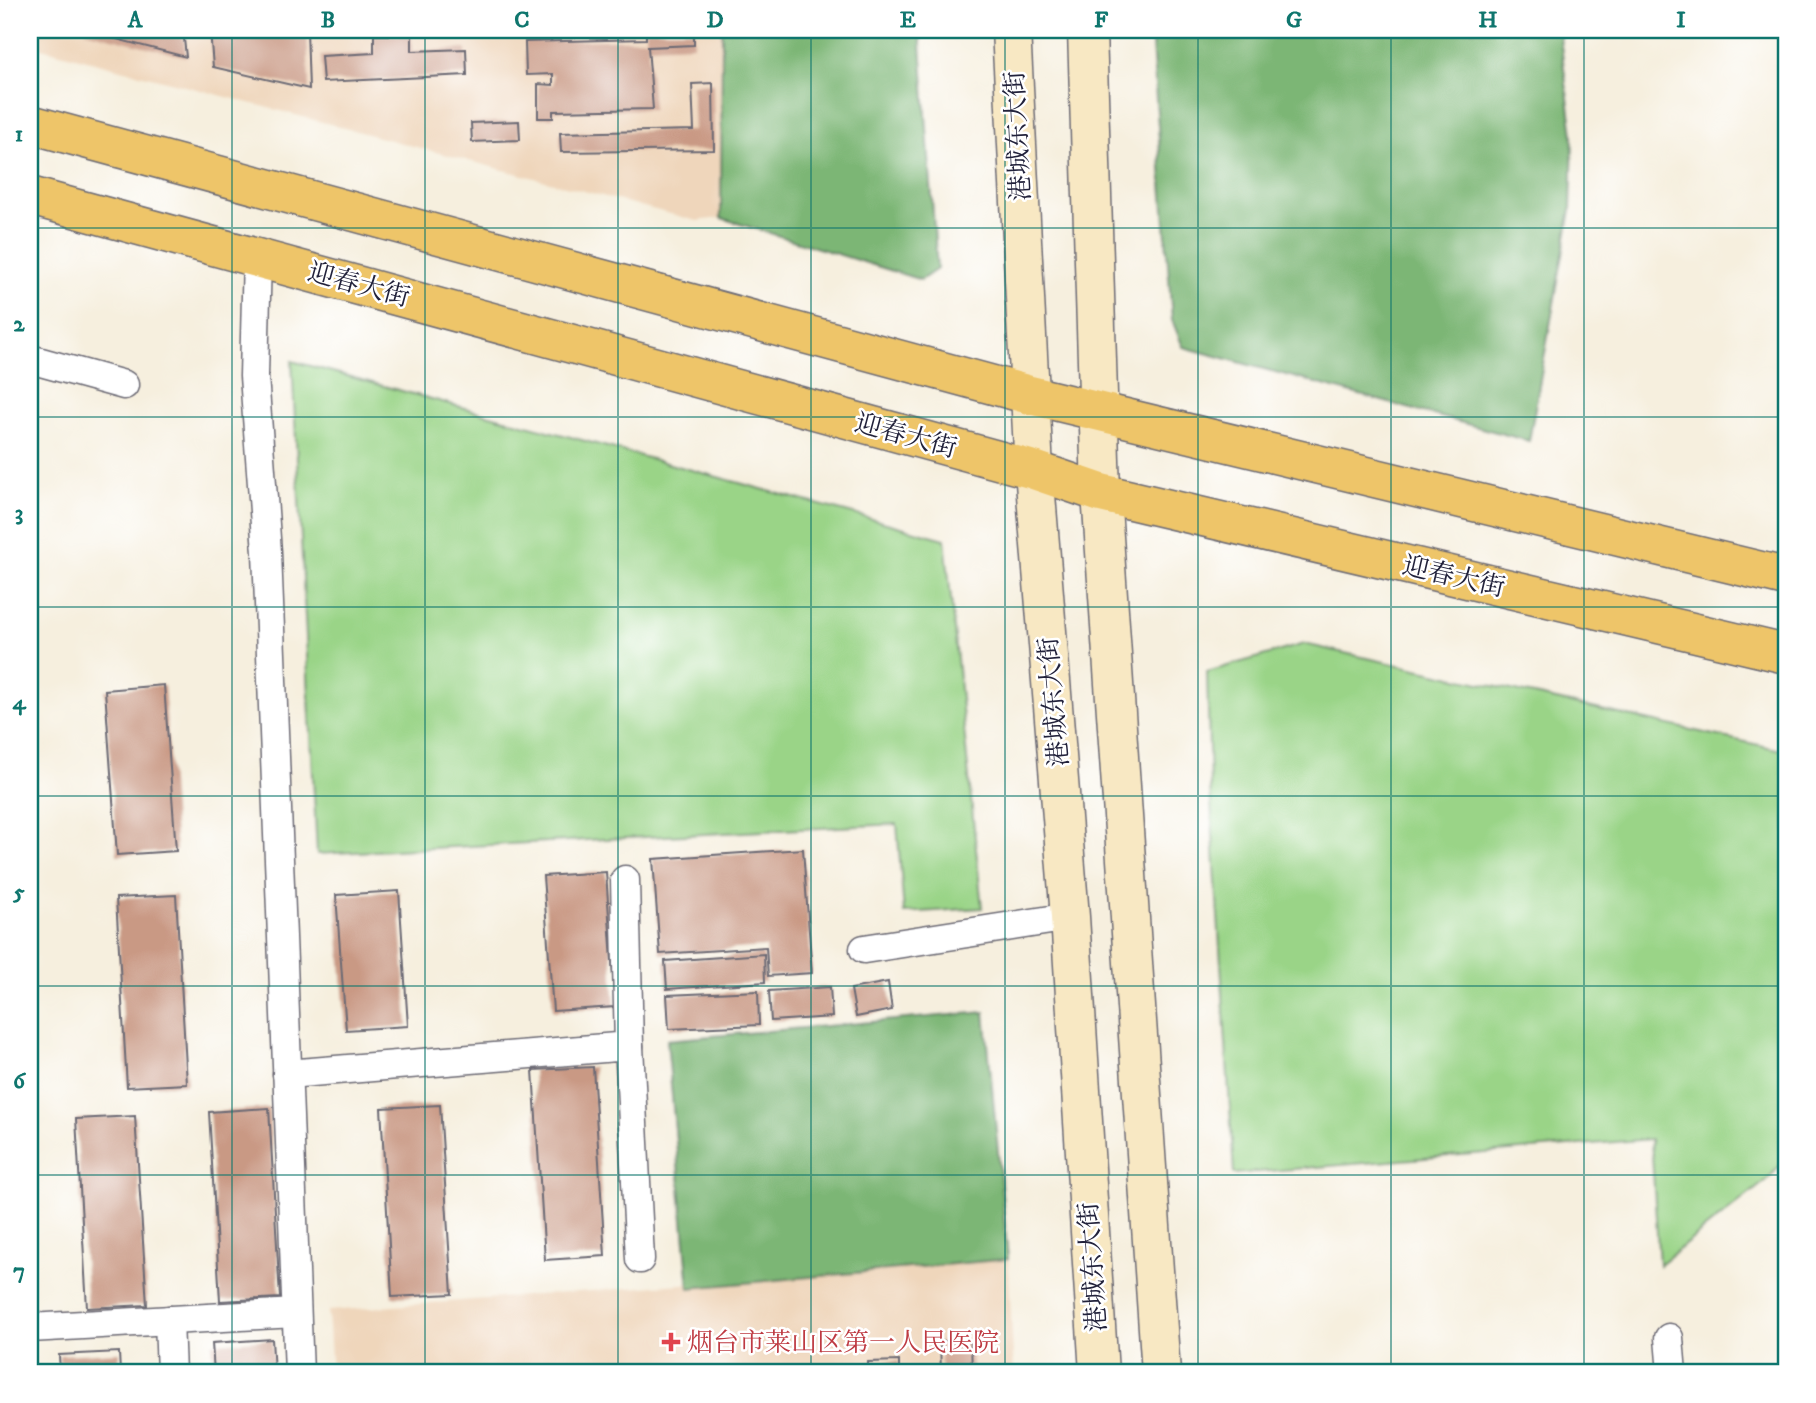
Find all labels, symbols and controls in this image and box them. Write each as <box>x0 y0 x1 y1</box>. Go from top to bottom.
text: A <box>127 6 144 35</box>
text: B <box>321 6 335 35</box>
text: C <box>514 6 530 35</box>
text: D <box>706 6 724 35</box>
text: E <box>900 6 916 35</box>
text: F <box>1094 6 1109 35</box>
text: G <box>1286 6 1302 35</box>
text: H <box>1478 6 1498 35</box>
text: I <box>1676 6 1686 35</box>
street label: 港城东大街 <box>999 70 1038 202</box>
text: 1 <box>15 120 23 149</box>
street label: 迎春大街 <box>304 256 413 315</box>
text: 2 <box>13 310 25 339</box>
street label: 迎春大街 <box>851 407 960 466</box>
text: 3 <box>15 499 23 528</box>
street label: 迎春大街 <box>1399 550 1508 605</box>
street label: 港城东大街 <box>1032 636 1077 768</box>
text: 4 <box>12 688 27 717</box>
text: 5 <box>12 878 25 907</box>
text: 6 <box>13 1067 27 1096</box>
street label: 港城东大街 <box>1073 1201 1114 1333</box>
text: 7 <box>13 1257 25 1286</box>
place label: 烟台市莱山区第一人民医院 <box>687 1327 999 1360</box>
marker: 烟台市莱山区第一人民医院 <box>661 1332 681 1352</box>

